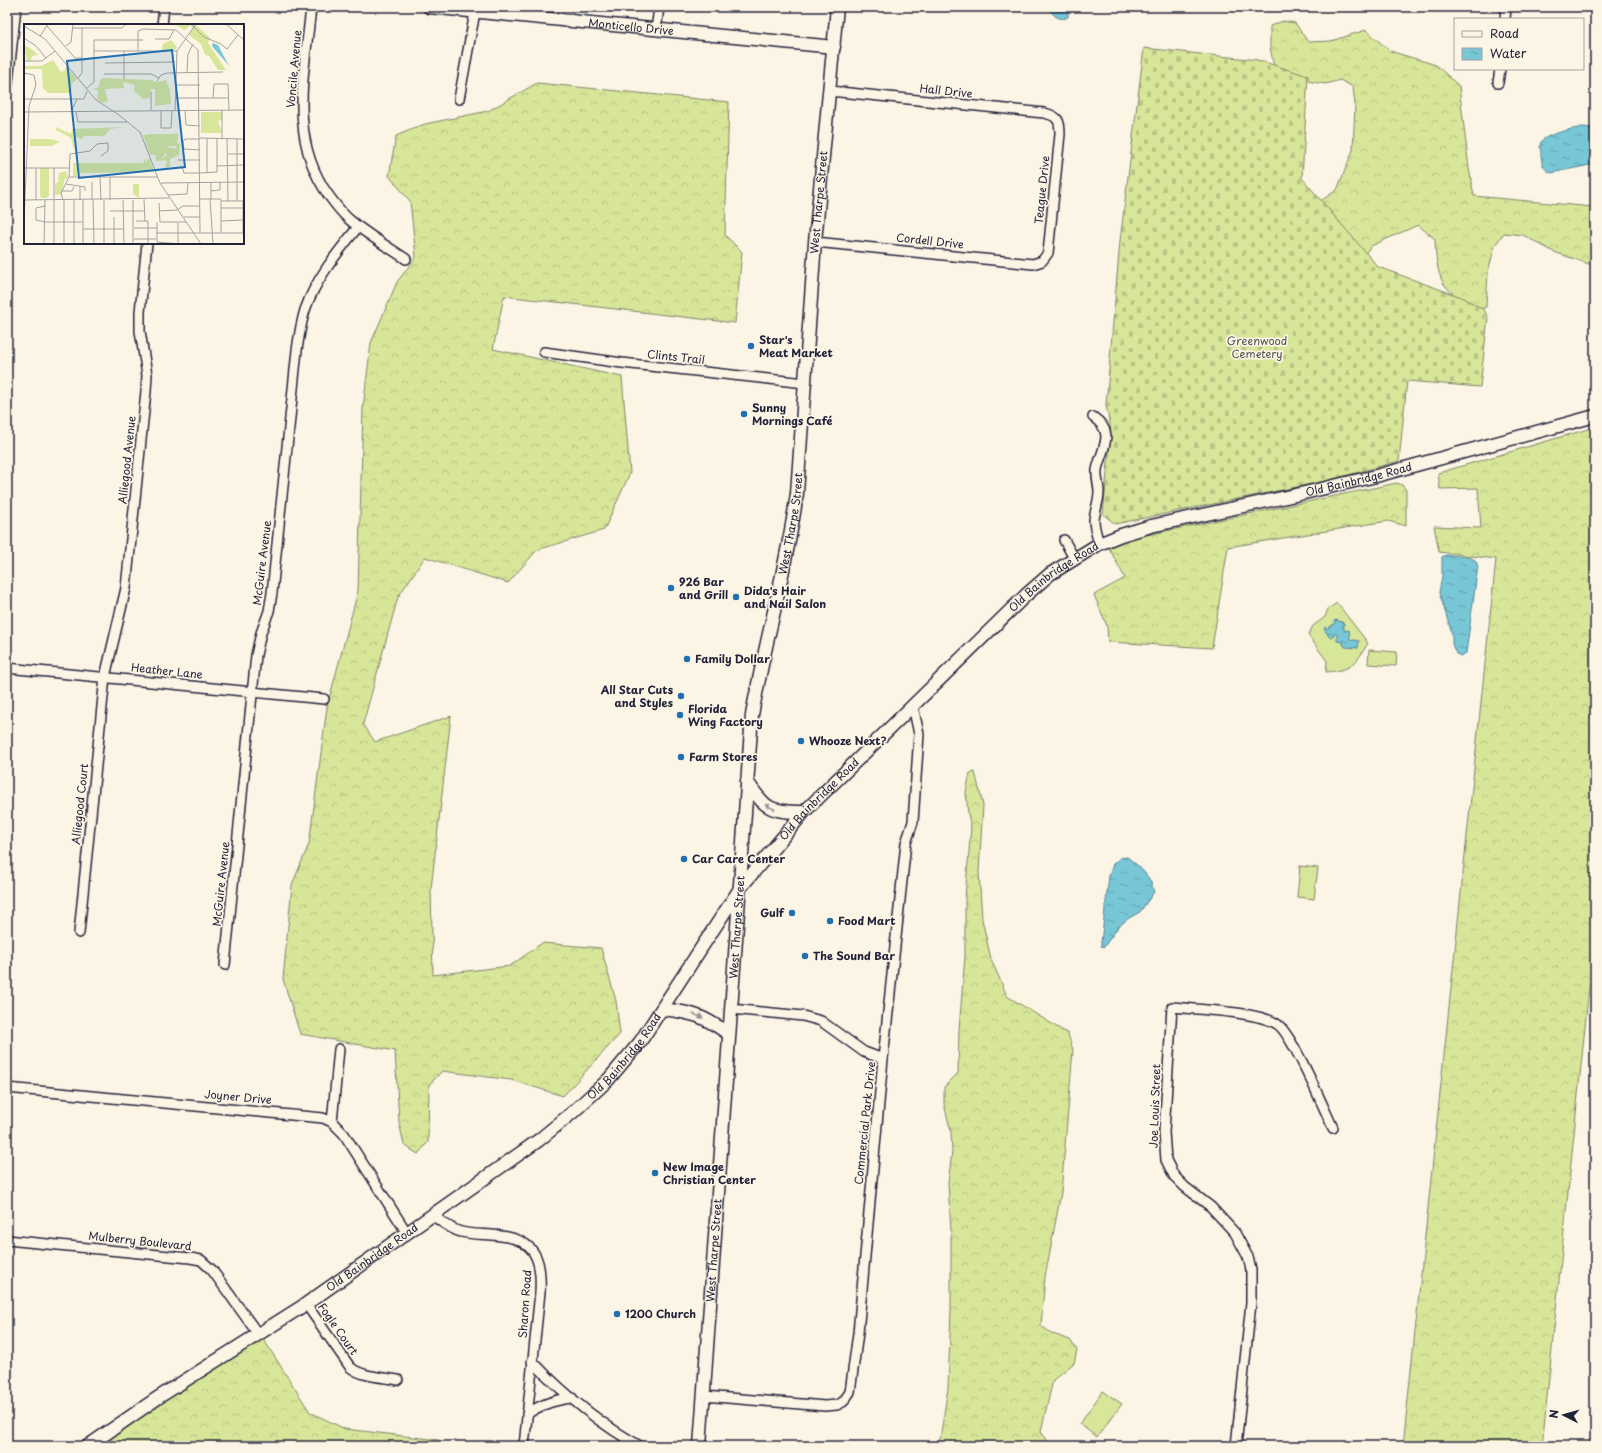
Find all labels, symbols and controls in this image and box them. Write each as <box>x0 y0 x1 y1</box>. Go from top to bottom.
street label: Monticello Drive <box>588 14 675 39</box>
legend <box>1454 18 1584 70</box>
inset map <box>24 24 244 244</box>
text: Road <box>1490 24 1519 42</box>
street label: Voncile Avenue <box>282 29 305 109</box>
text: Water <box>1490 44 1527 62</box>
street label: Hall Drive <box>919 79 974 102</box>
street label: West Tharpe Street <box>805 149 832 254</box>
street label: Teague Drive <box>1029 155 1054 225</box>
street label: Cordell Drive <box>895 228 965 253</box>
place label: Star's Meat Market <box>759 331 833 361</box>
park label: Greenwood Cemetery <box>1227 332 1287 362</box>
marker: Star's Meat Market <box>746 341 756 351</box>
street label: Clints Trail <box>646 345 706 368</box>
place label: Sunny Mornings Café <box>752 399 833 429</box>
marker: Sunny Mornings Café <box>739 409 749 419</box>
street label: Alliegood Avenue <box>113 415 140 505</box>
street label: Old Bainbridge Road <box>1304 458 1414 500</box>
street label: West Tharpe Street <box>773 472 806 576</box>
street label: McGuire Avenue <box>248 520 275 606</box>
street label: Old Bainbridge Road <box>1005 537 1102 616</box>
place label: 926 Bar and Grill <box>679 573 728 603</box>
place label: Dida's Hair and Nail Salon <box>744 582 826 612</box>
marker: 926 Bar and Grill <box>666 583 676 593</box>
marker: Dida's Hair and Nail Salon <box>731 592 741 602</box>
place label: Family Dollar <box>695 650 770 667</box>
marker: Family Dollar <box>682 654 692 664</box>
street label: Heather Lane <box>130 658 204 683</box>
place label: All Star Cuts and Styles <box>600 681 674 711</box>
marker: All Star Cuts and Styles <box>676 691 686 701</box>
place label: Florida Wing Factory <box>688 700 763 730</box>
marker: Florida Wing Factory <box>675 710 685 720</box>
place label: Whooze Next? <box>809 732 886 749</box>
marker: Whooze Next? <box>796 736 806 746</box>
place label: Farm Stores <box>689 748 757 765</box>
marker: Farm Stores <box>676 752 686 762</box>
street label: Old Bainbridge Road <box>775 754 863 844</box>
street label: Alliegood Court <box>67 762 92 845</box>
one-way arrow <box>764 804 775 810</box>
street label: McGuire Avenue <box>208 841 233 927</box>
place label: Car Care Center <box>692 850 786 867</box>
marker: Car Care Center <box>679 854 689 864</box>
street label: West Tharpe Street <box>724 875 749 979</box>
place label: Gulf <box>760 904 785 921</box>
marker: Gulf <box>787 908 797 918</box>
place label: Food Mart <box>838 912 895 929</box>
marker: Food Mart <box>825 916 835 926</box>
place label: The Sound Bar <box>813 947 895 964</box>
marker: The Sound Bar <box>800 951 810 961</box>
street label: Old Bainbridge Road <box>583 1009 665 1104</box>
one-way arrow <box>693 1013 705 1019</box>
street label: Commercial Park Drive <box>850 1060 879 1185</box>
street label: Joe Louis Street <box>1145 1063 1164 1148</box>
street label: Joyner Drive <box>204 1085 273 1108</box>
place label: New Image Christian Center <box>663 1158 756 1188</box>
marker: New Image Christian Center <box>650 1168 660 1178</box>
street label: West Tharpe Street <box>701 1198 726 1303</box>
street label: Old Bainbridge Road <box>322 1219 421 1295</box>
street label: Mulberry Boulevard <box>88 1227 193 1254</box>
street label: Sharon Road <box>514 1269 535 1339</box>
street label: Fogle Court <box>314 1299 363 1359</box>
place label: 1200 Church <box>625 1305 696 1322</box>
marker: 1200 Church <box>612 1309 622 1319</box>
north arrow <box>1544 1395 1584 1435</box>
text: N <box>1545 1408 1562 1419</box>

